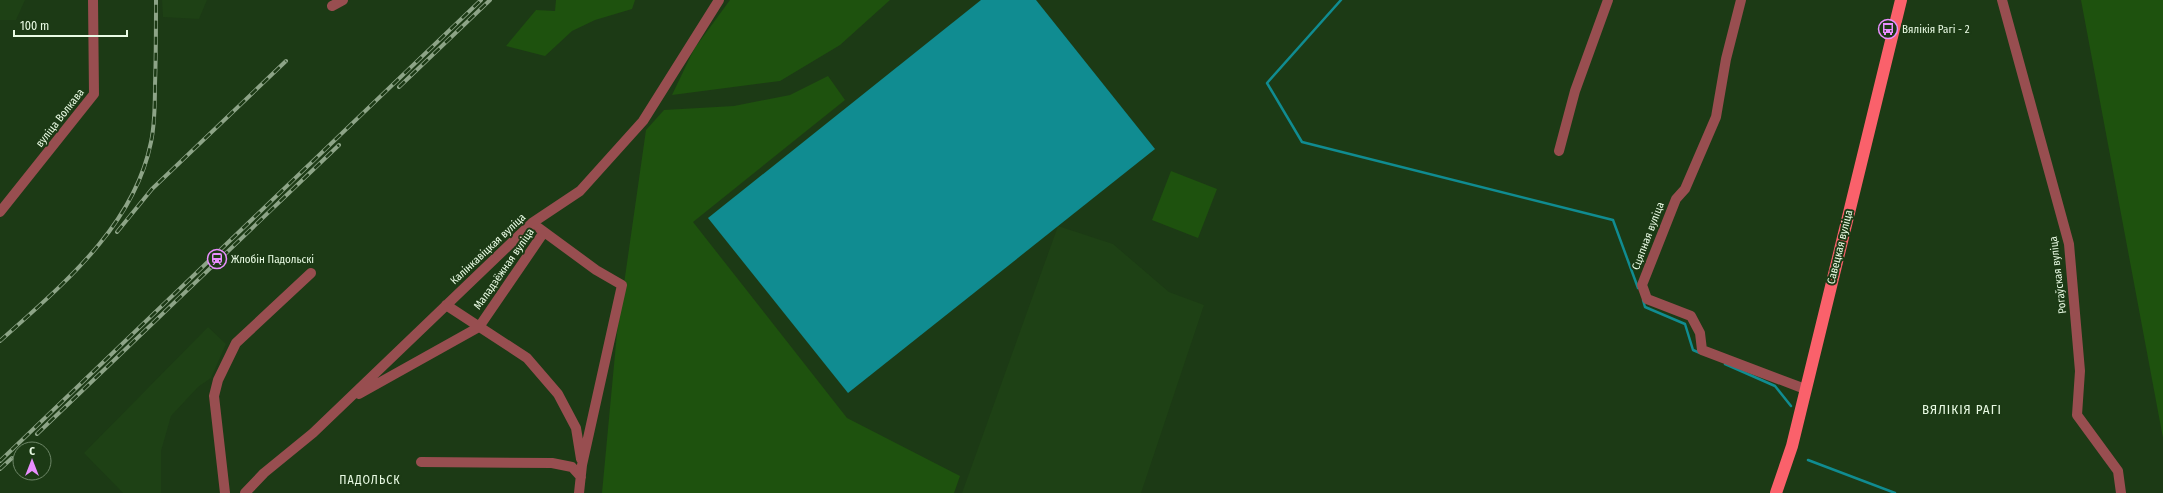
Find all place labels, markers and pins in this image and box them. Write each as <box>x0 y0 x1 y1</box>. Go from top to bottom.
bus stop icon: Вялікія Рагі - 2 <box>1877 18 1899 40</box>
place label: Вялікія Рагі - 2 <box>1902 23 1970 36</box>
station icon: Жлобін Падольскі <box>206 248 228 270</box>
place label: Жлобін Падольскі <box>231 253 314 266</box>

